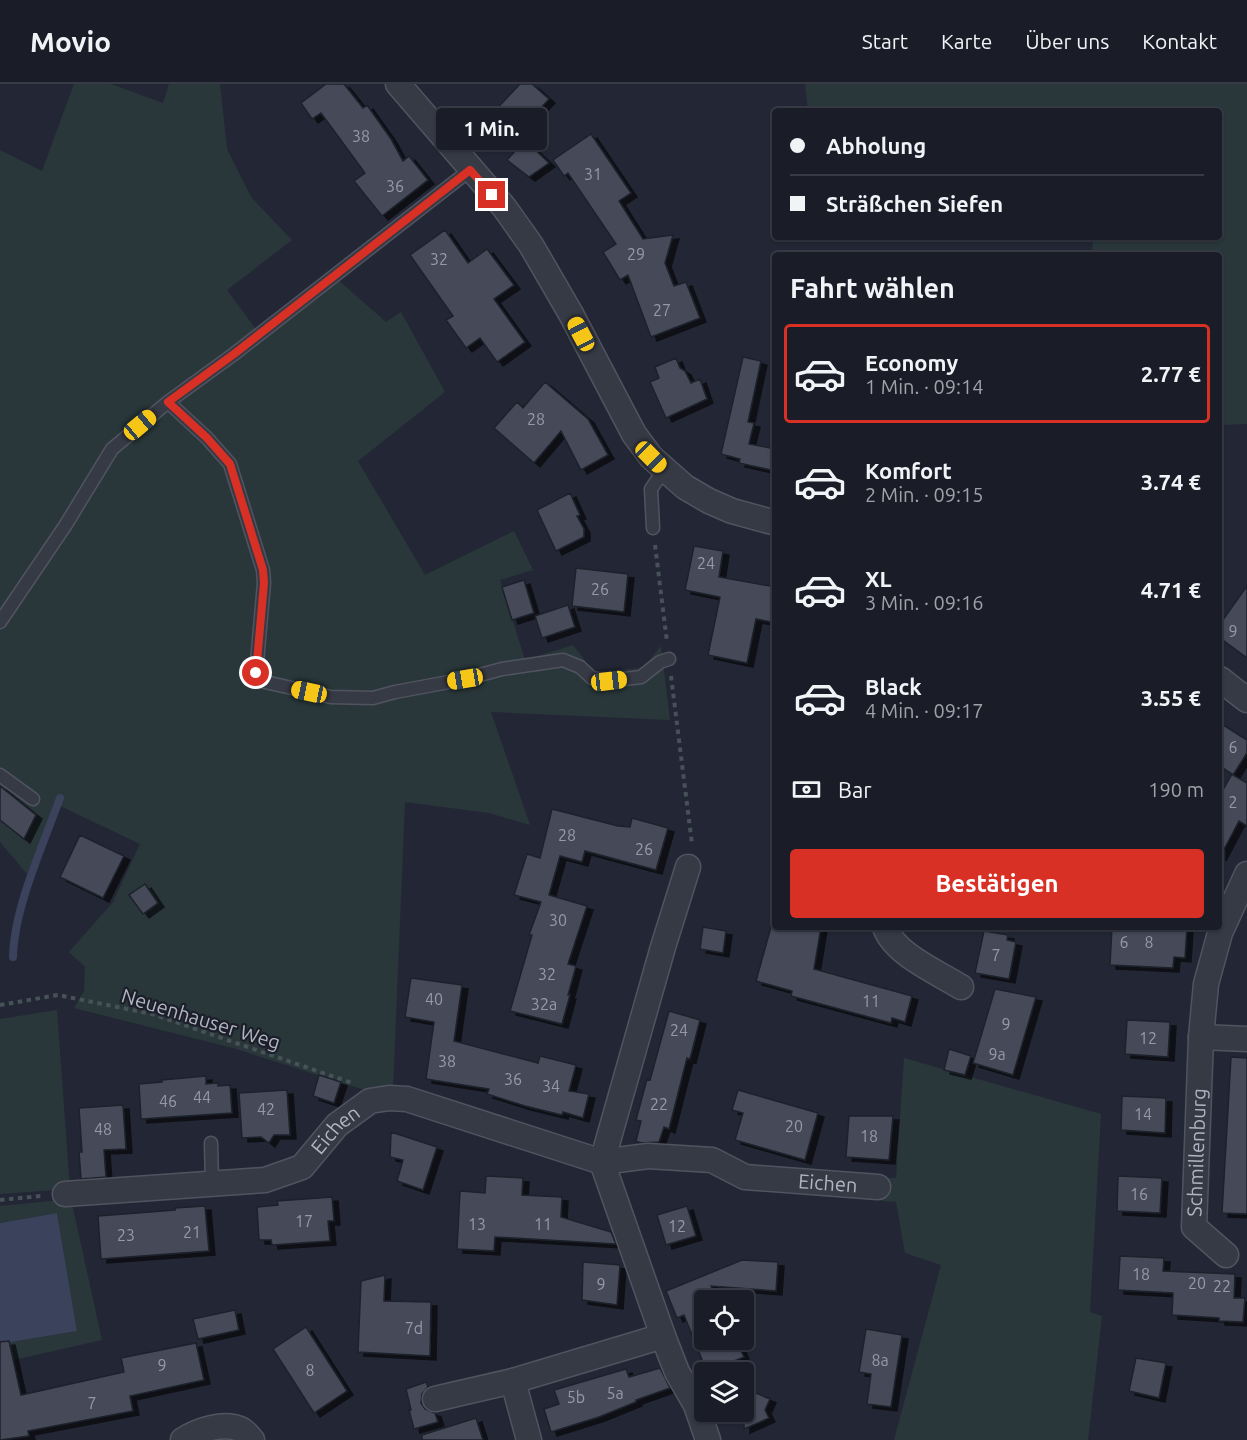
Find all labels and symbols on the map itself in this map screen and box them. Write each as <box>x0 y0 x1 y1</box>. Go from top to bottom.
callout: 1 Min. <box>436 108 548 150</box>
house number: 38 <box>352 127 370 145</box>
house number: 31 <box>584 165 602 183</box>
house number: 36 <box>386 177 404 195</box>
route end <box>478 181 505 208</box>
house number: 29 <box>627 245 645 263</box>
house number: 32 <box>430 250 448 268</box>
house number: 27 <box>653 301 671 319</box>
car <box>565 314 597 354</box>
car <box>120 407 160 443</box>
house number: 28 <box>527 410 545 428</box>
car <box>632 438 670 476</box>
house number: 24 <box>697 554 715 572</box>
house number: 26 <box>591 580 609 598</box>
house number: 9 <box>1228 622 1238 640</box>
route start <box>242 659 269 686</box>
car <box>446 667 484 691</box>
car <box>590 670 628 692</box>
car <box>290 679 328 705</box>
house number: 6 <box>1228 738 1238 756</box>
house number: 2 <box>1228 793 1238 811</box>
house number: 28 <box>558 826 576 844</box>
house number: 26 <box>635 840 653 858</box>
house number: 30 <box>549 911 567 929</box>
house number: 6 <box>1119 933 1129 951</box>
house number: 8 <box>1144 933 1154 951</box>
house number: 7 <box>991 946 1001 964</box>
house number: 32 <box>538 965 556 983</box>
street label: Neuenhauser Weg <box>119 983 283 1054</box>
house number: 40 <box>425 990 443 1008</box>
house number: 11 <box>862 992 880 1010</box>
house number: 32a <box>531 995 557 1013</box>
house number: 9 <box>1001 1015 1011 1033</box>
house number: 24 <box>670 1021 688 1039</box>
house number: 12 <box>1139 1029 1157 1047</box>
house number: 9a <box>988 1045 1006 1063</box>
house number: 38 <box>438 1052 456 1070</box>
house number: 36 <box>504 1070 522 1088</box>
house number: 34 <box>542 1077 560 1095</box>
house number: 44 <box>193 1088 211 1106</box>
street label: Schmillenburg <box>1182 1088 1210 1217</box>
house number: 46 <box>159 1092 177 1110</box>
house number: 22 <box>650 1095 668 1113</box>
house number: 42 <box>257 1100 275 1118</box>
street label: Eichen <box>306 1100 364 1158</box>
house number: 14 <box>1134 1105 1152 1123</box>
house number: 20 <box>785 1117 803 1135</box>
house number: 48 <box>94 1120 112 1138</box>
house number: 18 <box>860 1127 878 1145</box>
street label: Eichen <box>797 1169 858 1196</box>
house number: 16 <box>1130 1185 1148 1203</box>
house number: 17 <box>295 1212 313 1230</box>
house number: 13 <box>468 1215 486 1233</box>
house number: 11 <box>534 1215 552 1233</box>
house number: 12 <box>668 1217 686 1235</box>
house number: 21 <box>183 1223 201 1241</box>
house number: 23 <box>117 1226 135 1244</box>
house number: 18 <box>1132 1265 1150 1283</box>
house number: 20 <box>1188 1274 1206 1292</box>
house number: 9 <box>596 1275 606 1293</box>
house number: 22 <box>1213 1277 1231 1295</box>
house number: 7d <box>405 1319 423 1337</box>
house number: 8a <box>871 1351 889 1369</box>
house number: 9 <box>157 1356 167 1374</box>
house number: 8 <box>305 1361 315 1379</box>
house number: 5a <box>606 1384 624 1402</box>
house number: 5b <box>567 1388 585 1406</box>
house number: 7 <box>87 1394 97 1412</box>

